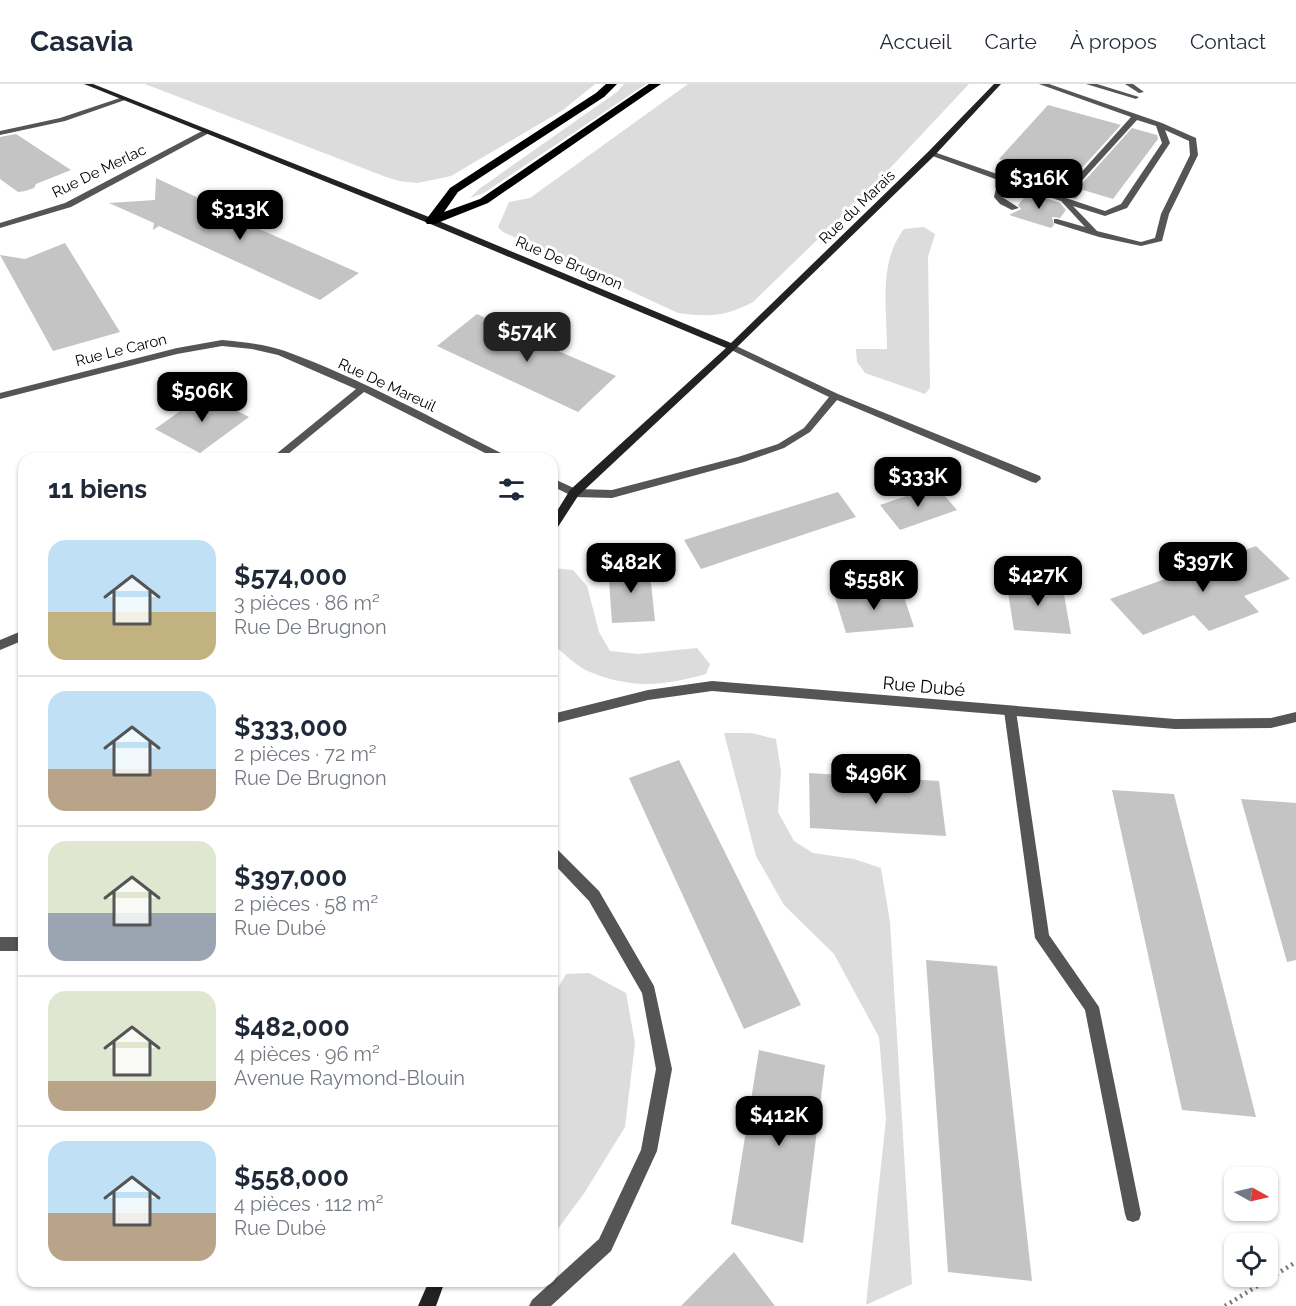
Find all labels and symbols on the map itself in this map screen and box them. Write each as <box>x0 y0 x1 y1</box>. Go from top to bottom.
street label: Rue De Merlac <box>49 141 149 201</box>
pin: $316K <box>997 159 1081 210</box>
street label: Rue du Marais <box>815 166 899 248</box>
pin: $313K <box>198 190 282 241</box>
street label: Rue De Brugnon <box>513 232 625 294</box>
pin: $574K <box>485 312 569 363</box>
street label: Rue Le Caron <box>73 330 169 370</box>
street label: Rue De Mareuil <box>335 354 440 416</box>
pin: $506K <box>160 372 244 423</box>
pin: $333K <box>876 457 960 508</box>
pin: $397K <box>1161 542 1245 593</box>
pin: $482K <box>589 543 673 594</box>
pin: $427K <box>996 556 1080 607</box>
pin: $558K <box>832 560 916 611</box>
street label: Rue Dubé <box>882 672 967 700</box>
pin: $496K <box>834 754 918 805</box>
pin: $412K <box>737 1096 821 1147</box>
north arrow <box>1224 1167 1278 1221</box>

